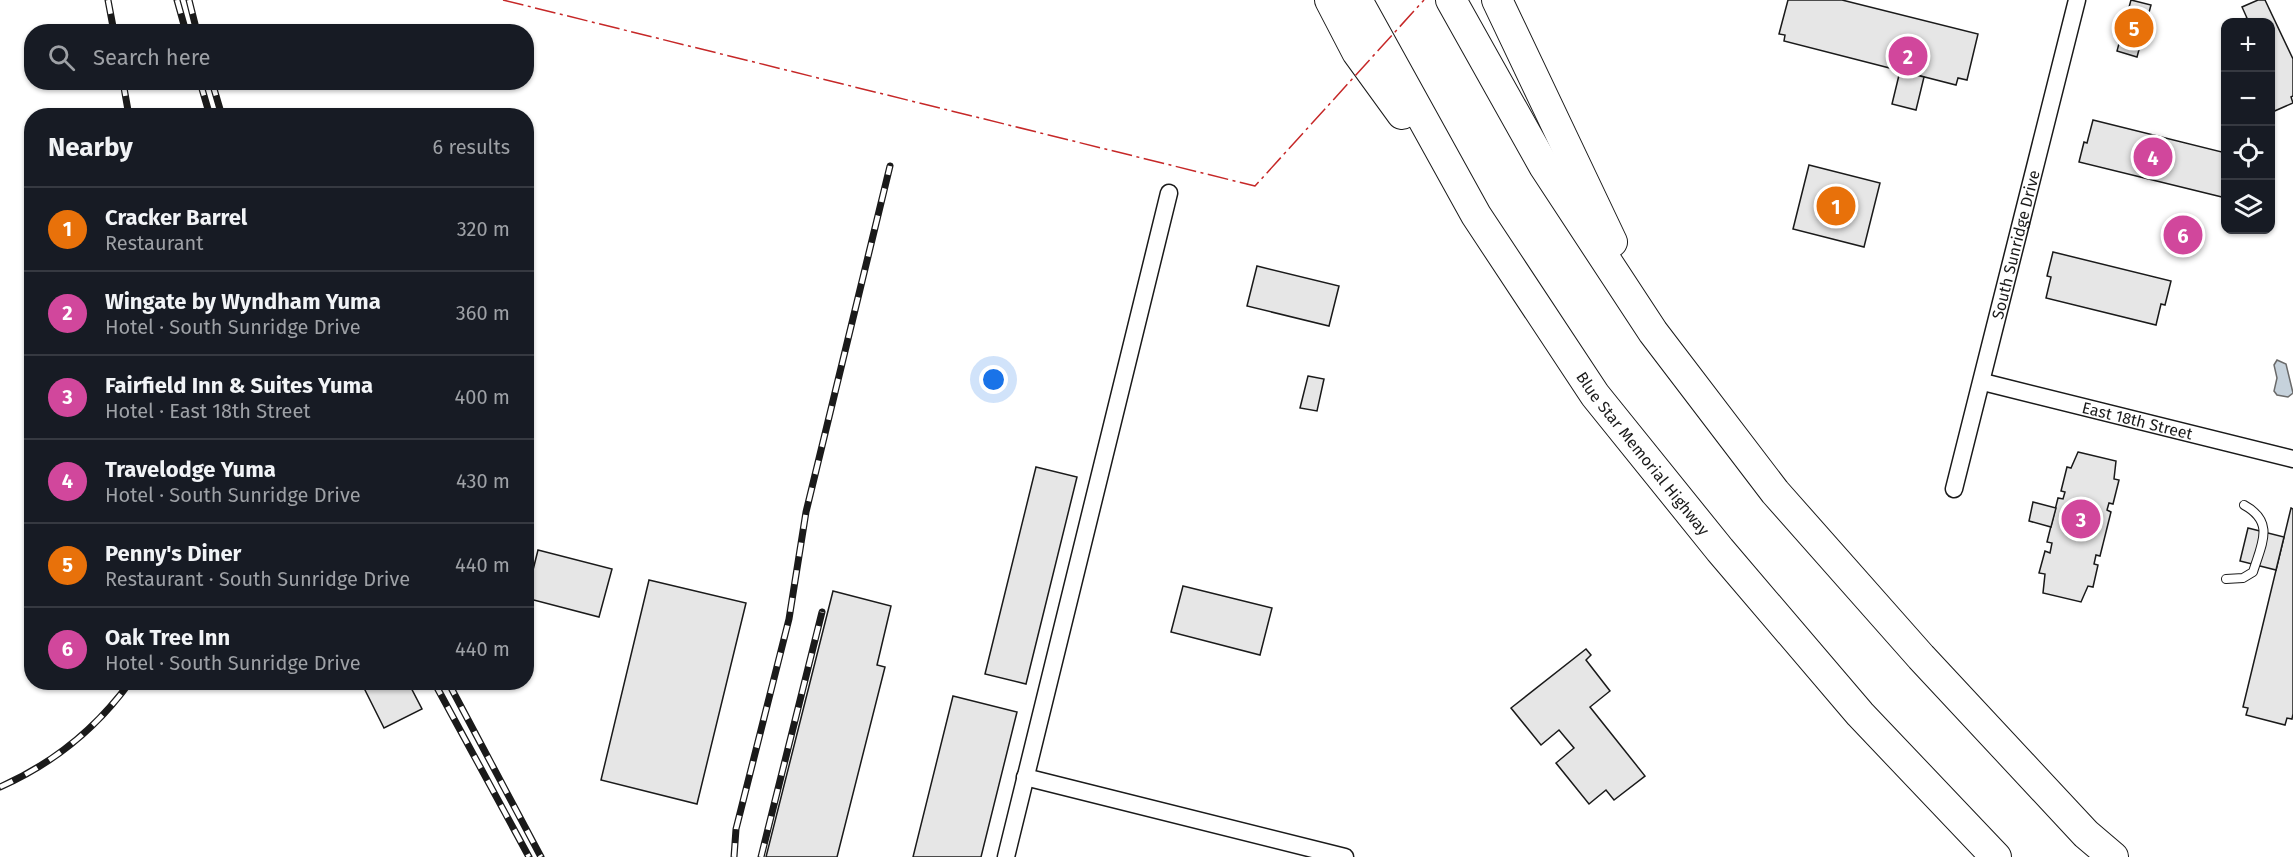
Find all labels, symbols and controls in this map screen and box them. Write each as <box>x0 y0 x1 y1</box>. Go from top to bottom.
pin: 5 <box>2114 6 2154 51</box>
map controls <box>2221 18 2275 234</box>
button: + <box>2221 18 2275 72</box>
search box <box>24 24 534 90</box>
pin: 2 <box>1888 34 1928 78</box>
icon: search <box>45 41 78 74</box>
text: Search here <box>93 44 211 71</box>
button: − <box>2221 72 2275 126</box>
button: locate <box>2221 126 2275 180</box>
text: Nearby <box>48 132 133 163</box>
pin: 4 <box>2134 134 2172 180</box>
text: 6 results <box>433 135 510 159</box>
street label: South Sunridge Drive <box>1988 168 2043 321</box>
button: layers <box>2221 180 2275 234</box>
pin: 1 <box>1816 184 1856 228</box>
text: Cracker Barrel <box>105 204 247 231</box>
pin: 6 <box>2164 212 2202 258</box>
text: 1 <box>63 217 72 241</box>
text: 320 m <box>457 217 510 241</box>
text: Restaurant <box>105 231 203 255</box>
text: Wingate by Wyndham Yuma <box>105 288 381 315</box>
text: 2 <box>62 301 73 325</box>
text: 360 m <box>456 301 510 325</box>
text: Hotel · South Sunridge Drive <box>105 315 361 339</box>
your location <box>979 365 1008 394</box>
street label: Blue Star Memorial Highway <box>1573 368 1714 539</box>
text: Fairfield Inn & Suites Yuma <box>105 372 373 399</box>
text: 3 <box>62 385 73 409</box>
text: 400 m <box>455 385 510 409</box>
street label: East 18th Street <box>2080 397 2195 443</box>
text: Hotel · East 18th Street <box>105 399 311 423</box>
text: Travelodge Yuma <box>105 456 276 483</box>
text: 4 <box>62 469 73 493</box>
text: 430 m <box>456 469 510 493</box>
text: Hotel · South Sunridge Drive <box>105 483 361 507</box>
pin: 3 <box>2062 496 2100 542</box>
text: Penny's Diner <box>105 540 241 567</box>
text: 5 <box>62 553 73 577</box>
text: 440 m <box>455 553 510 577</box>
text: Restaurant · South Sunridge Drive <box>105 567 410 591</box>
text: Oak Tree Inn <box>105 624 230 651</box>
text: 6 <box>62 637 73 661</box>
text: 440 m <box>455 637 510 661</box>
text: Hotel · South Sunridge Drive <box>105 651 361 675</box>

